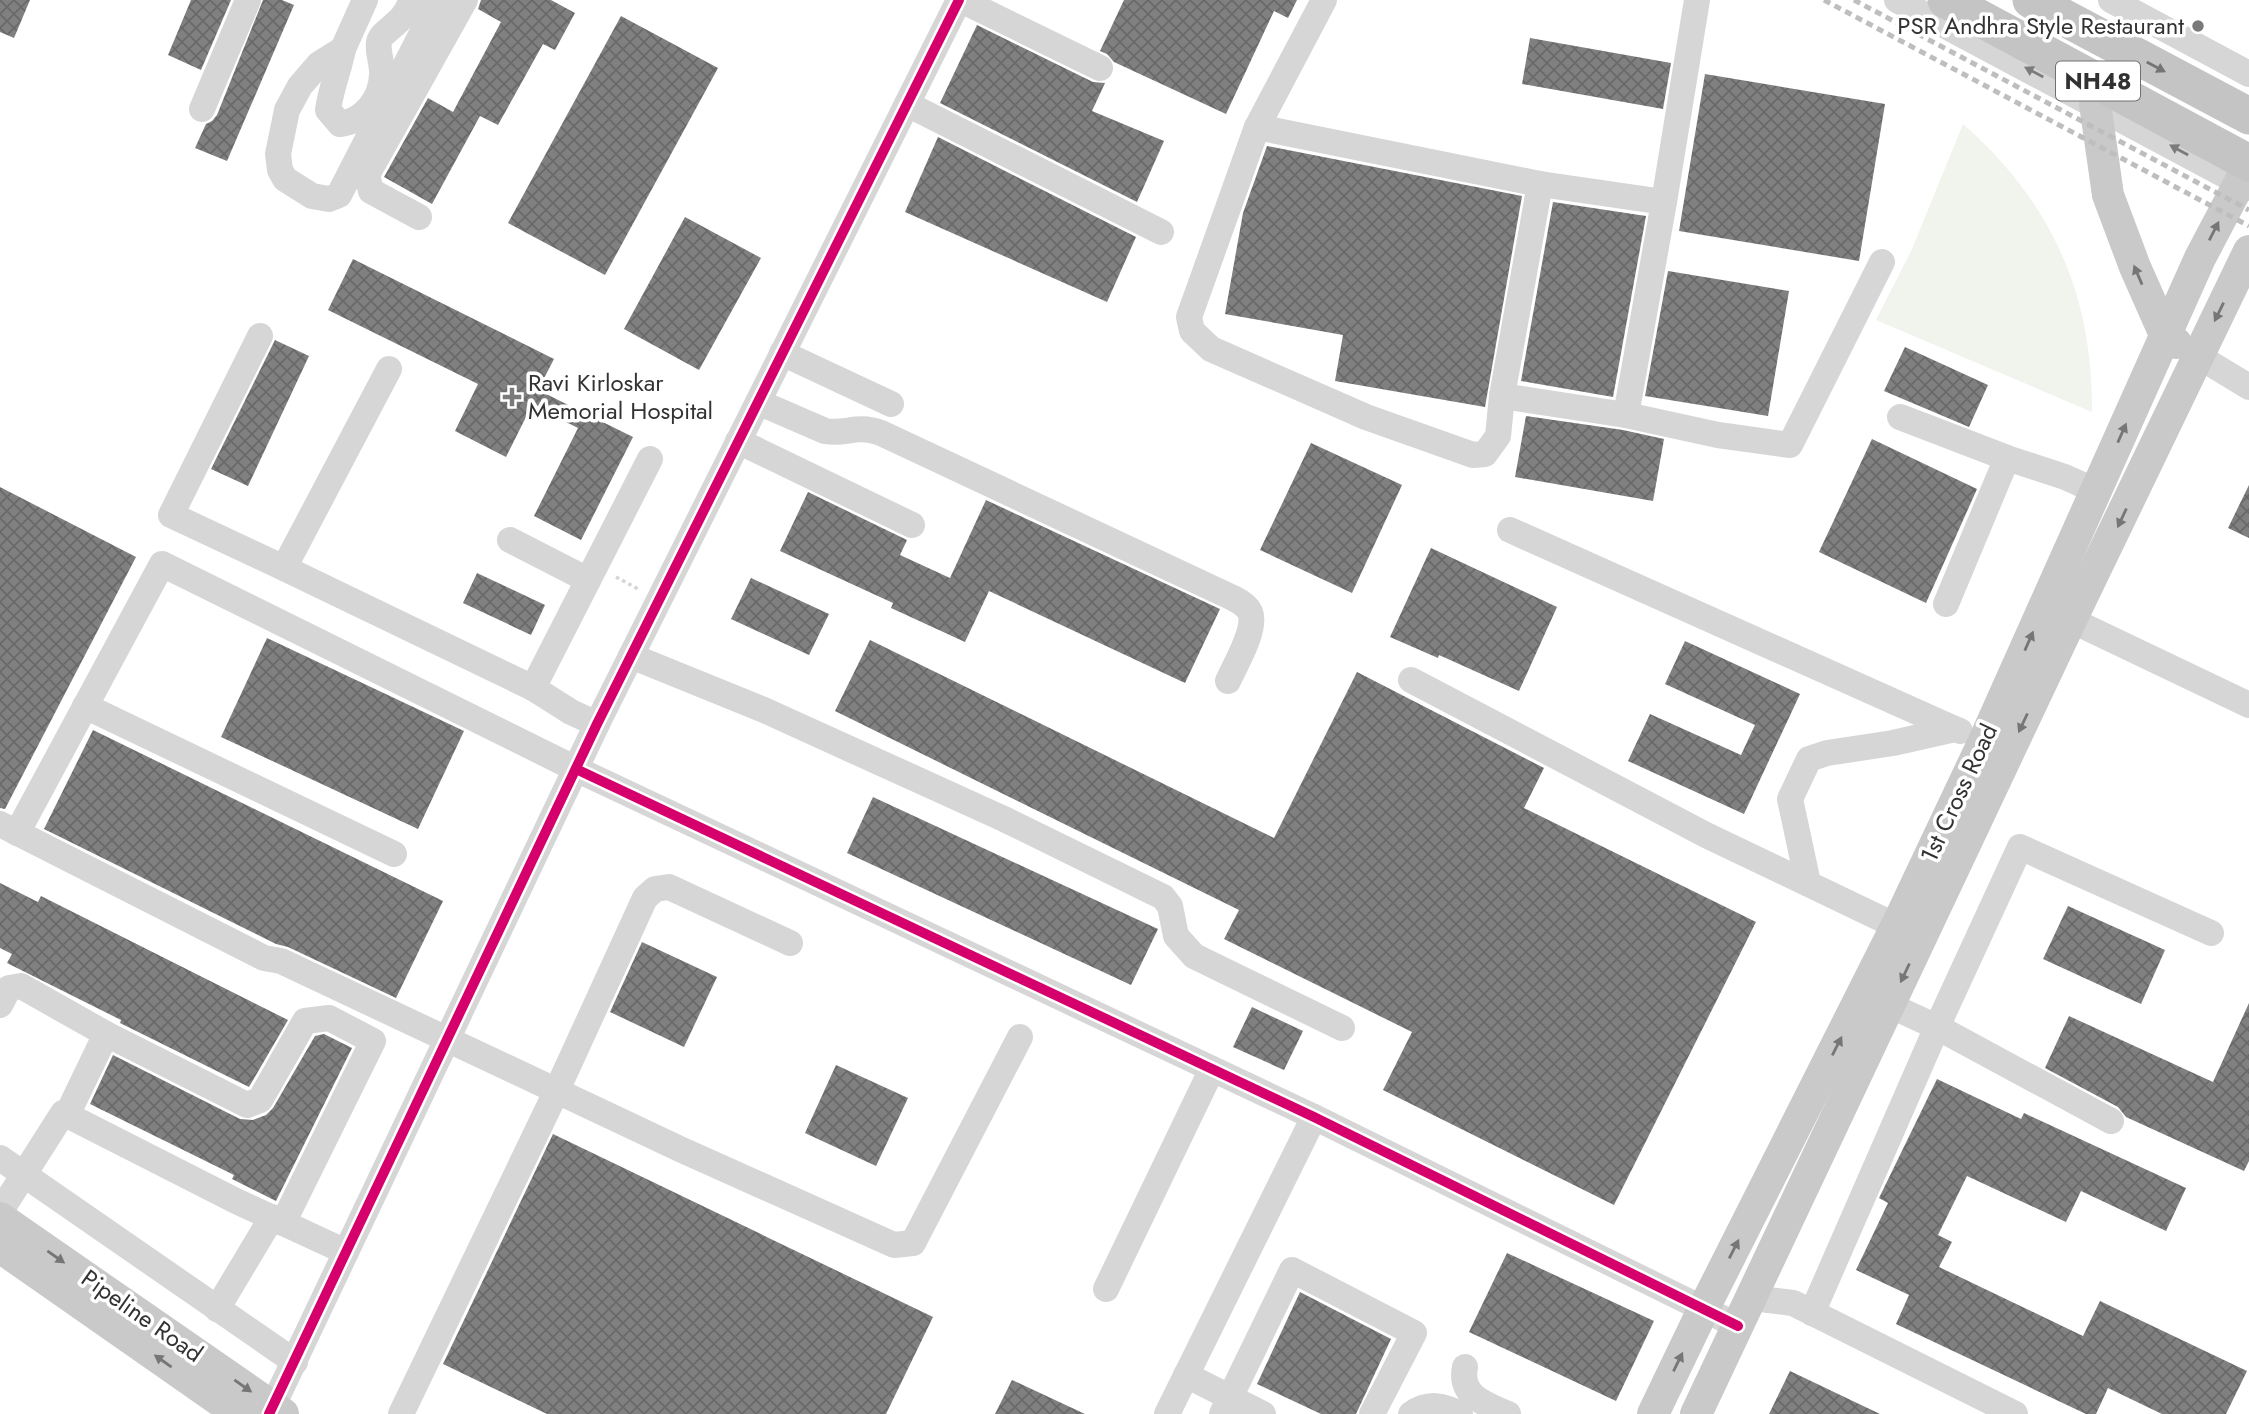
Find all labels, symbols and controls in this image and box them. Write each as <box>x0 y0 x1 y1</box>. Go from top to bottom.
place label: PSR Andhra Style Restaurant <box>1897 8 2184 43</box>
marker: PSR Andhra Style Restaurant <box>2190 18 2206 34</box>
road number: NH48 <box>2056 61 2140 100</box>
one-way arrow <box>2146 61 2165 73</box>
one-way arrow <box>2024 67 2044 79</box>
one-way arrow <box>2169 144 2189 156</box>
one-way arrow <box>2209 221 2220 241</box>
one-way arrow <box>2132 265 2144 285</box>
one-way arrow <box>2214 302 2225 322</box>
place label: Ravi Kirloskar Memorial Hospital <box>528 365 713 428</box>
marker: Ravi Kirloskar Memorial Hospital <box>502 387 522 407</box>
one-way arrow <box>2117 423 2128 444</box>
one-way arrow <box>2116 508 2127 528</box>
one-way arrow <box>2023 631 2035 651</box>
one-way arrow <box>2017 712 2028 733</box>
street label: 1st Cross Road <box>1911 718 2006 868</box>
one-way arrow <box>1899 963 1911 983</box>
one-way arrow <box>1831 1036 1842 1056</box>
one-way arrow <box>1729 1239 1740 1259</box>
one-way arrow <box>47 1250 65 1264</box>
street label: Pipeline Road <box>74 1261 210 1370</box>
one-way arrow <box>1673 1352 1684 1372</box>
one-way arrow <box>154 1354 172 1368</box>
one-way arrow <box>234 1379 252 1393</box>

